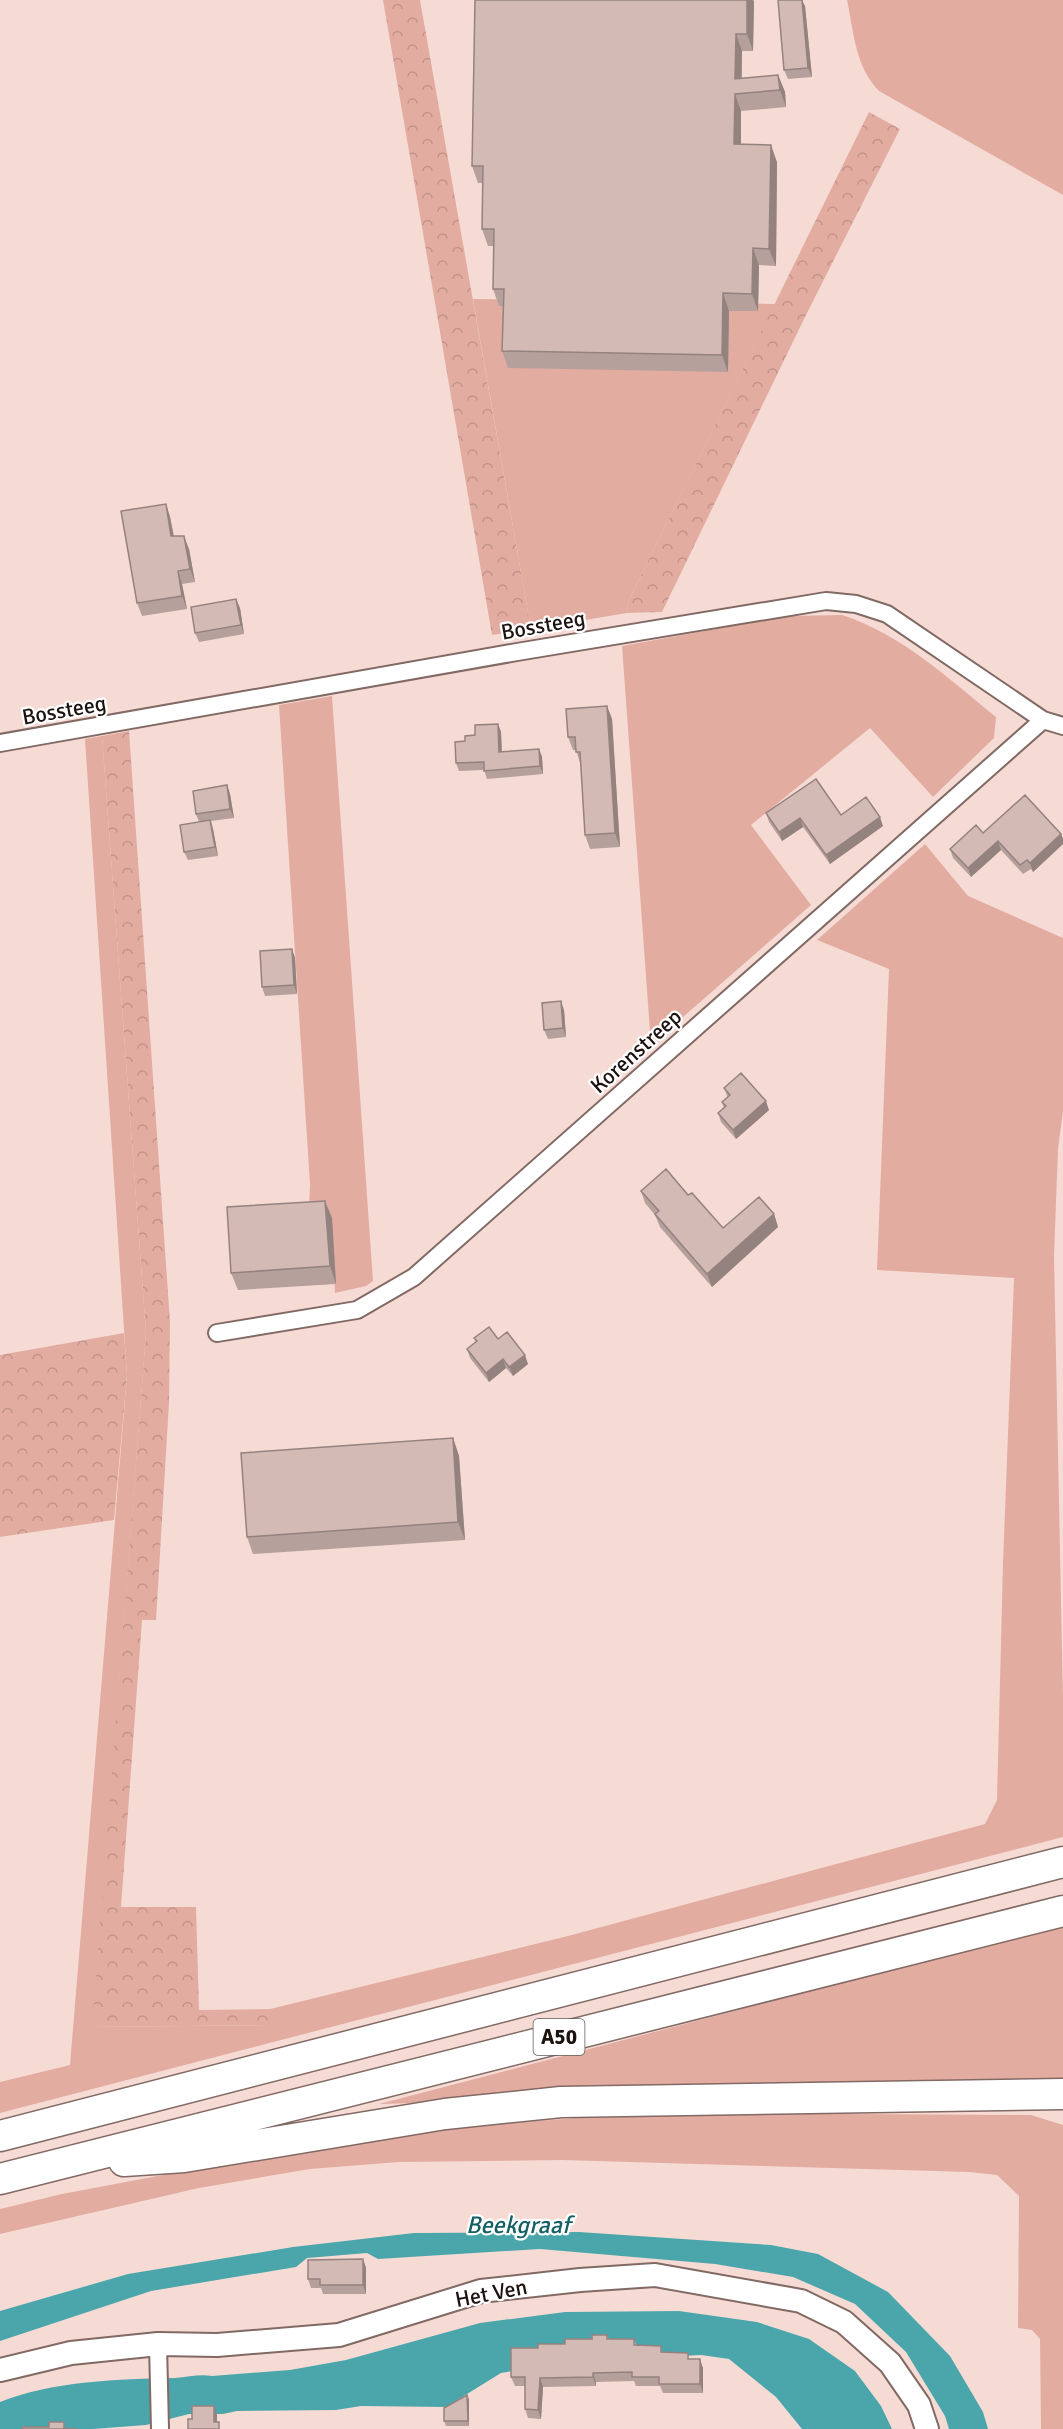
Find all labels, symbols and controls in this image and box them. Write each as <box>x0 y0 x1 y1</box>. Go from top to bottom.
street label: Bossteeg <box>499 604 587 646</box>
street label: Bossteeg <box>20 689 108 731</box>
street label: Korenstreep <box>585 1003 687 1099</box>
road number: A50 <box>534 2019 584 2055</box>
water label: Beekgraaf <box>466 2210 576 2240</box>
street label: Het Ven <box>453 2273 529 2313</box>

